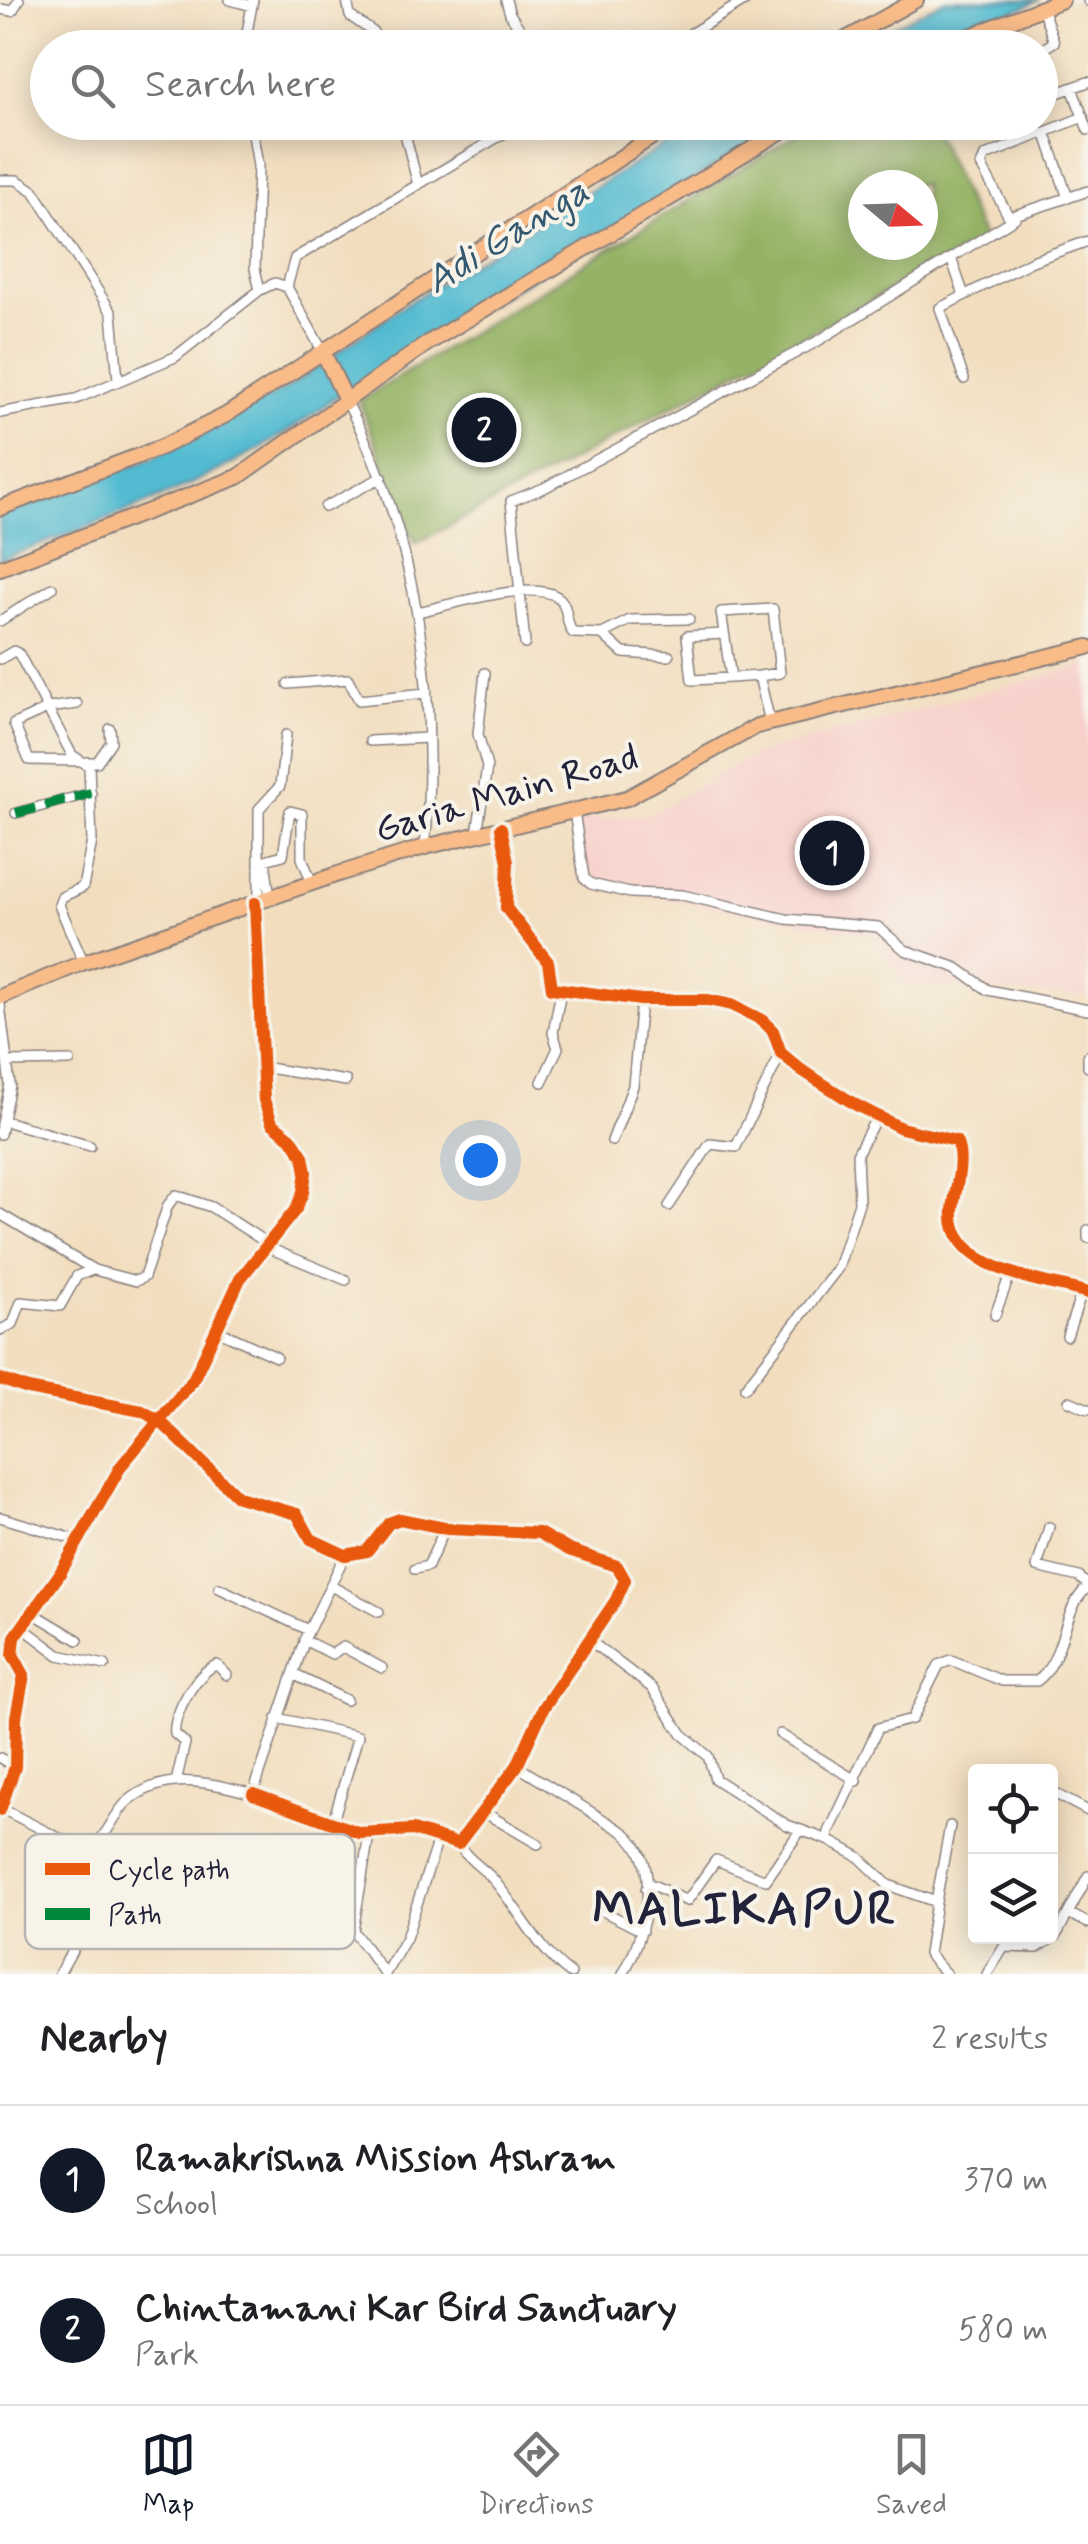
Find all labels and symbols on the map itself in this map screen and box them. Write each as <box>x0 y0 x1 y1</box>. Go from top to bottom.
water label: Adi Ganga <box>416 166 599 307</box>
north arrow <box>848 170 938 260</box>
pin: 2 <box>452 392 516 468</box>
street label: Garia Main Road <box>369 733 644 855</box>
pin: 1 <box>800 816 864 890</box>
your location <box>455 1135 506 1186</box>
legend <box>25 1834 355 1949</box>
text: Cycle path <box>108 1853 230 1890</box>
district label: MALIKAPUR <box>592 1879 898 1942</box>
text: Path <box>108 1898 162 1935</box>

